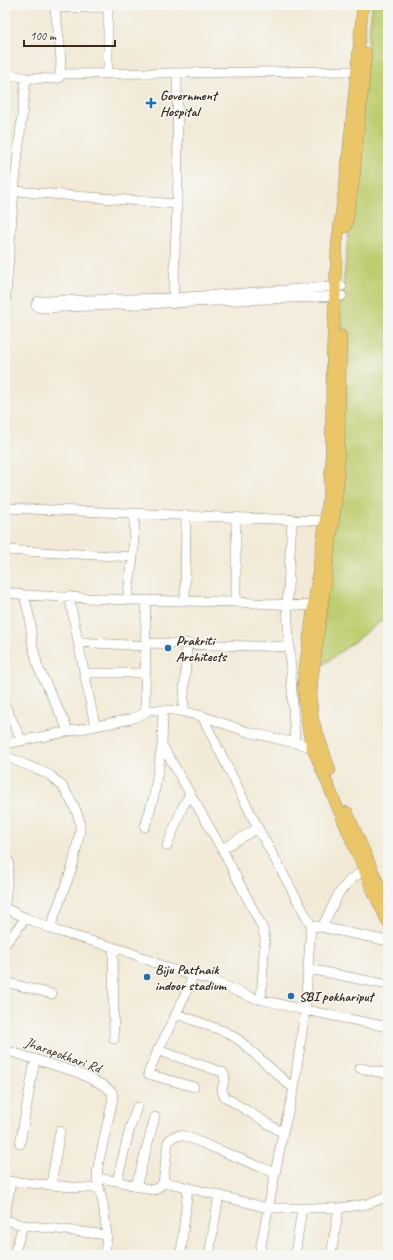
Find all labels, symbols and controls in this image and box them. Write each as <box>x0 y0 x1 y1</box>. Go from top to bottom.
scale bar <box>24 22 115 48</box>
text: 100 m <box>30 28 57 44</box>
place label: Government Hospital <box>160 87 219 120</box>
marker: Government Hospital <box>145 97 157 109</box>
place label: Prakriti Architects <box>176 632 228 665</box>
marker: Prakriti Architects <box>163 643 173 653</box>
place label: Biju Pattnaik indoor stadium <box>155 961 228 994</box>
marker: Biju Pattnaik indoor stadium <box>142 972 152 982</box>
place label: SBI pokhariput <box>299 988 375 1005</box>
marker: SBI pokhariput <box>286 991 296 1001</box>
street label: Jharapokhari Rd <box>22 1033 106 1077</box>

